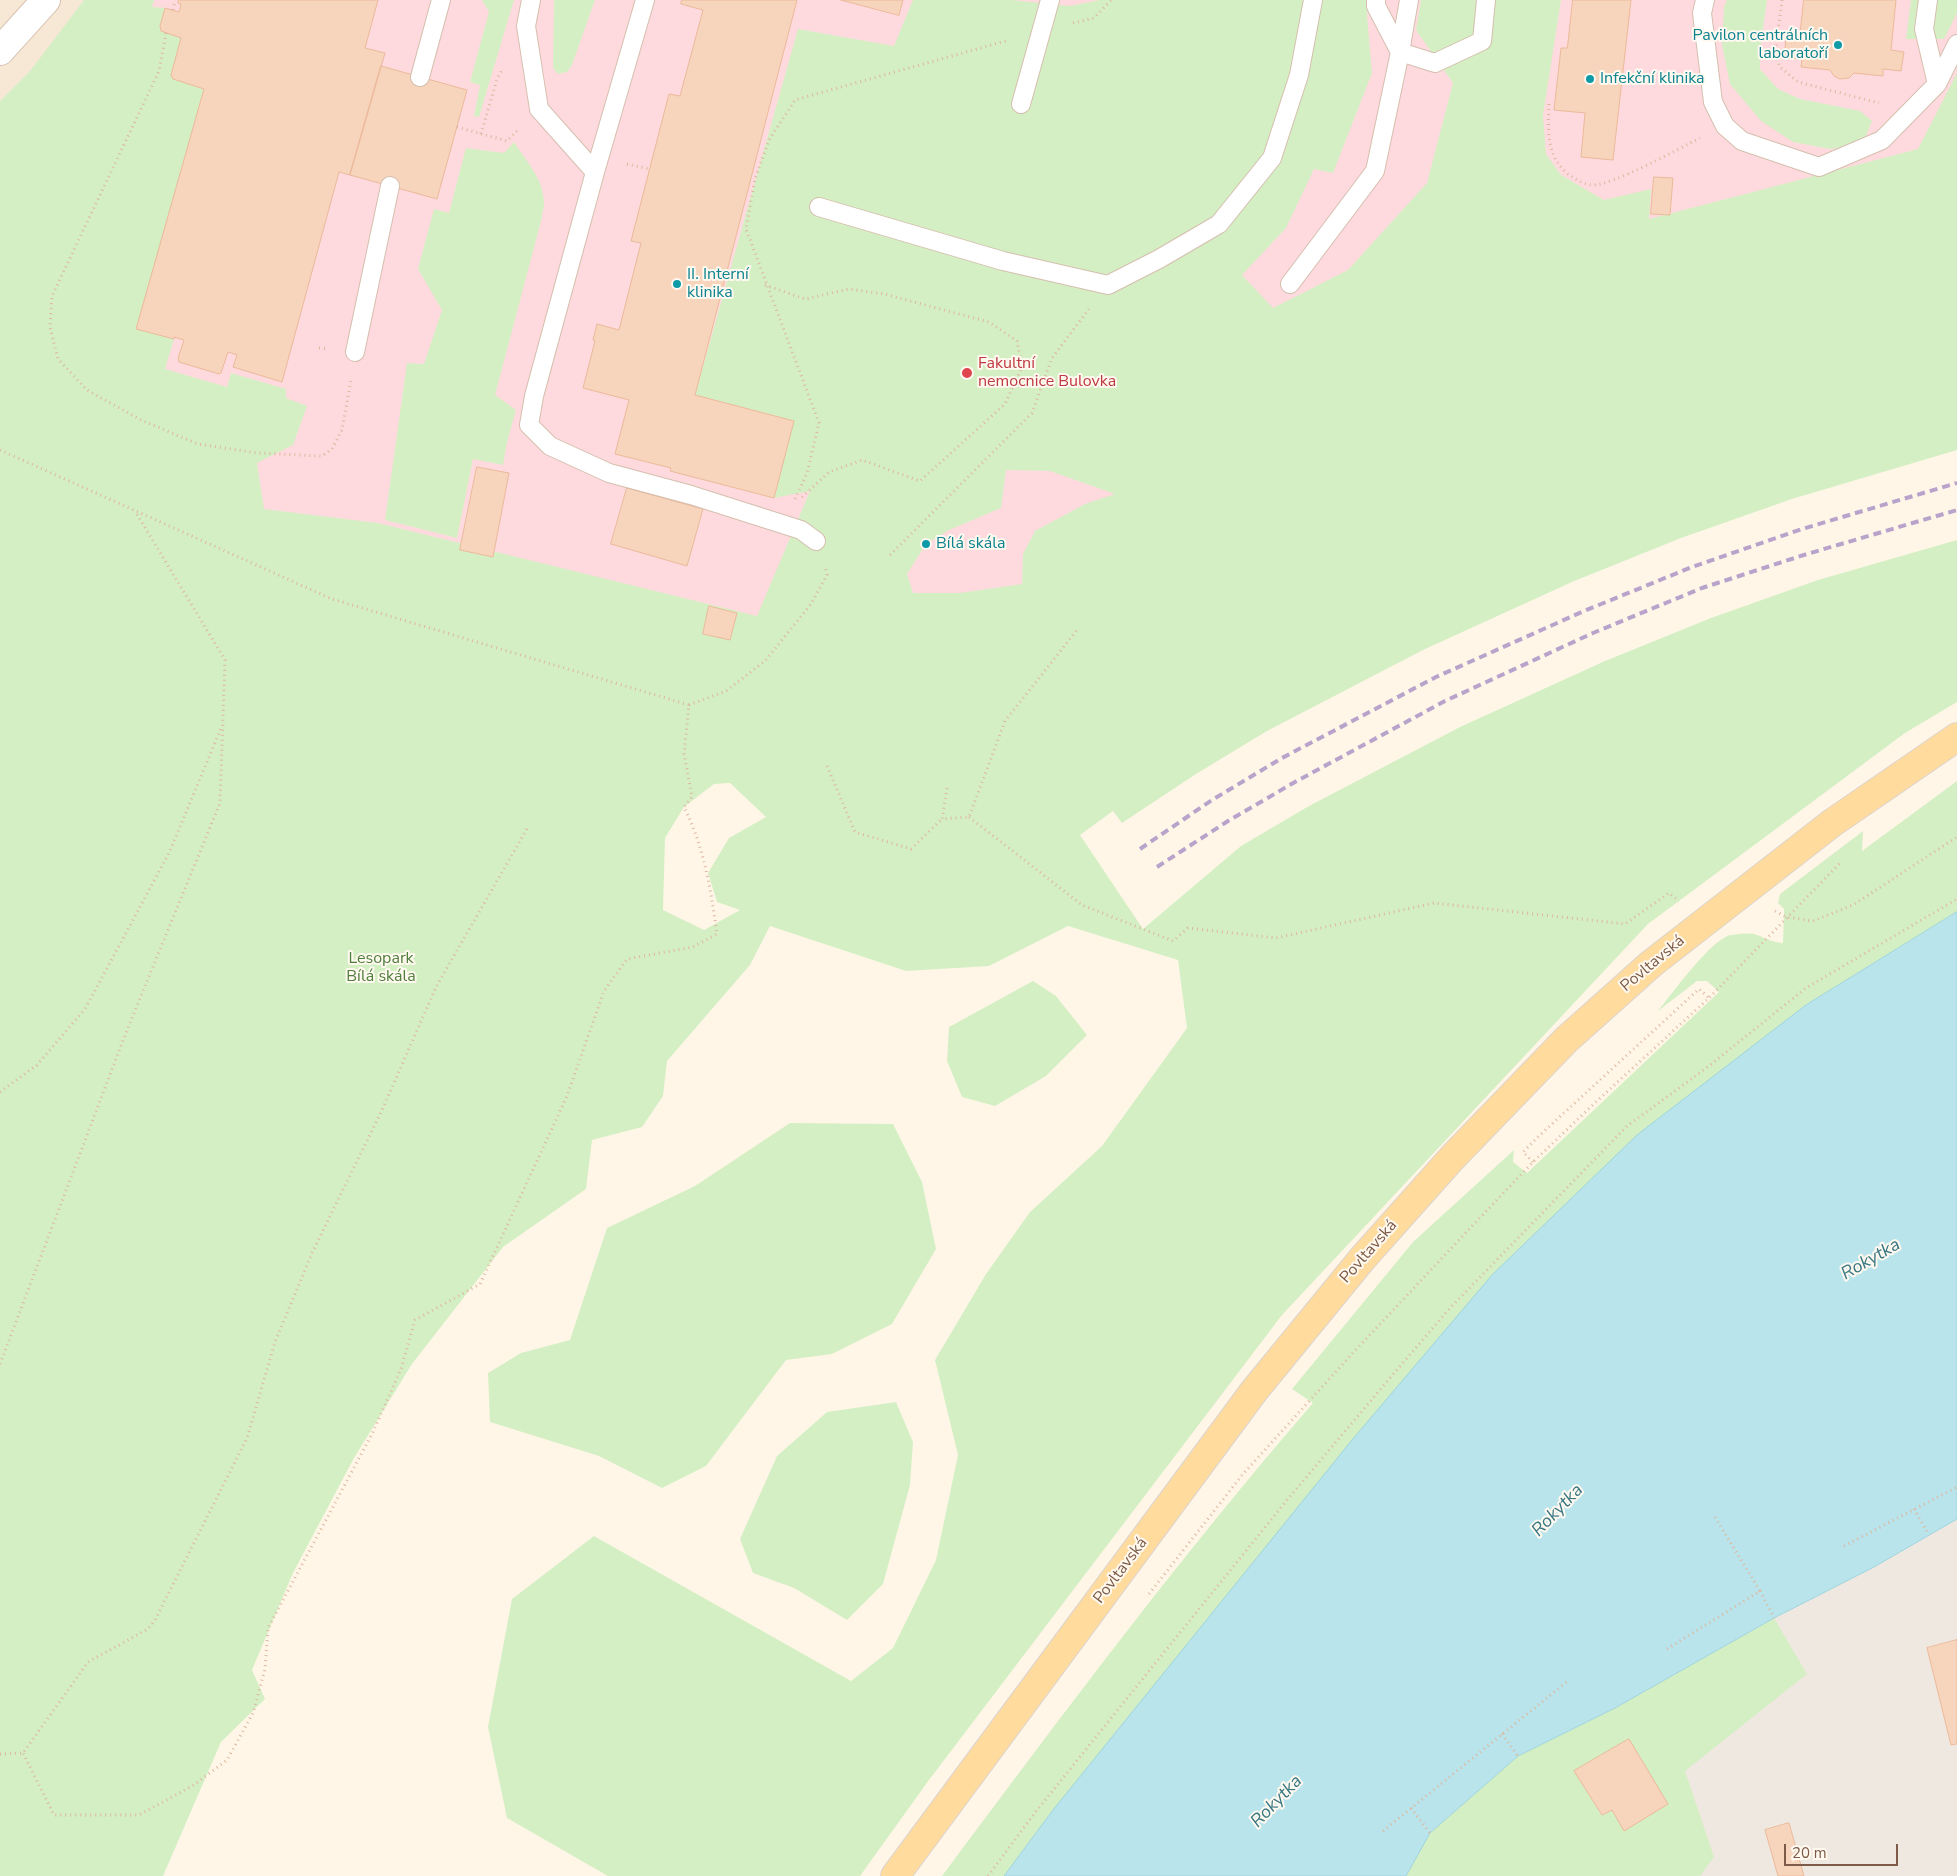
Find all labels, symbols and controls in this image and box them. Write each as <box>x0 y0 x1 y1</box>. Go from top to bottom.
place label: Pavilon centrálních laboratoří <box>1693 26 1828 64</box>
marker: Pavilon centrálních laboratoří <box>1832 39 1844 51</box>
place label: Infekční klinika <box>1600 69 1705 89</box>
marker: Infekční klinika <box>1584 73 1596 85</box>
place label: II. Interní klinika <box>687 265 749 303</box>
marker: II. Interní klinika <box>671 278 683 290</box>
place label: Fakultní nemocnice Bulovka <box>978 354 1116 392</box>
marker: Fakultní nemocnice Bulovka <box>960 366 974 380</box>
place label: Bílá skála <box>936 534 1005 554</box>
marker: Bílá skála <box>920 538 932 550</box>
street label: Povltavská <box>1617 932 1689 996</box>
park label: Lesopark Bílá skála <box>346 949 416 987</box>
street label: Povltavská <box>1336 1216 1402 1288</box>
water label: Rokytka <box>1838 1234 1904 1286</box>
water label: Rokytka <box>1528 1480 1588 1542</box>
street label: Povltavská <box>1090 1534 1152 1608</box>
water label: Rokytka <box>1247 1771 1307 1833</box>
scale bar <box>1787 1834 1901 1866</box>
text: 20 m <box>1792 1843 1827 1863</box>

